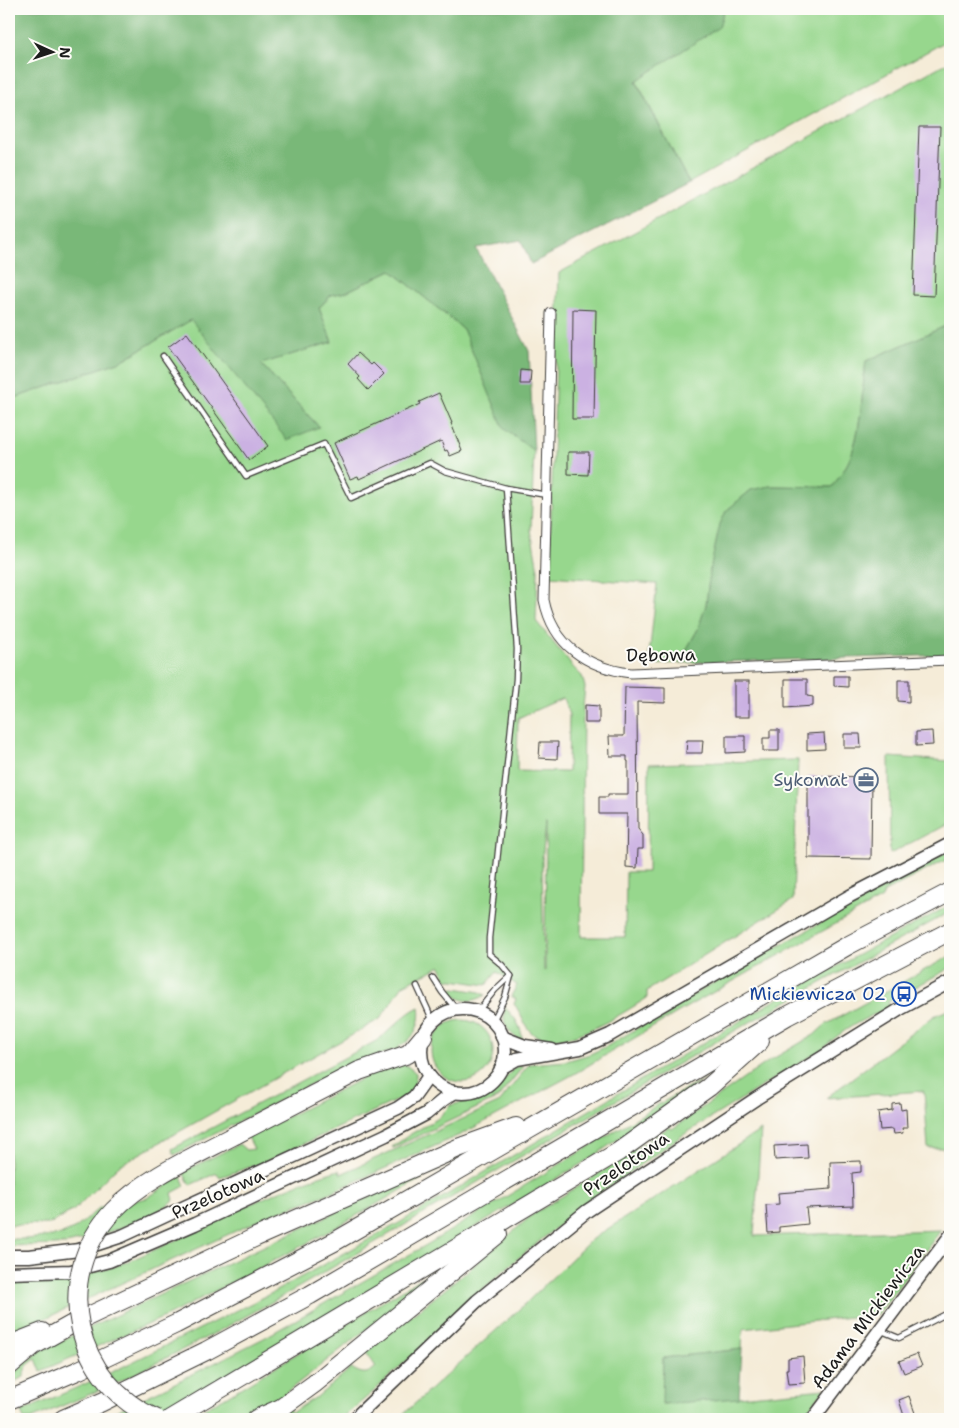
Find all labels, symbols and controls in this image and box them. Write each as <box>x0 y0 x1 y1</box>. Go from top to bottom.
north arrow <box>28 28 78 78</box>
text: N <box>56 47 74 59</box>
street label: Dębowa <box>626 642 696 668</box>
office icon: Sykomat <box>853 767 879 793</box>
place label: Sykomat <box>774 768 848 792</box>
bus stop icon: Mickiewicza 02 <box>891 981 917 1007</box>
place label: Mickiewicza 02 <box>750 982 886 1006</box>
street label: Przelotowa <box>578 1126 674 1202</box>
street label: Przelotowa <box>168 1163 268 1225</box>
street label: Adama Mickiewicza <box>806 1240 930 1394</box>

